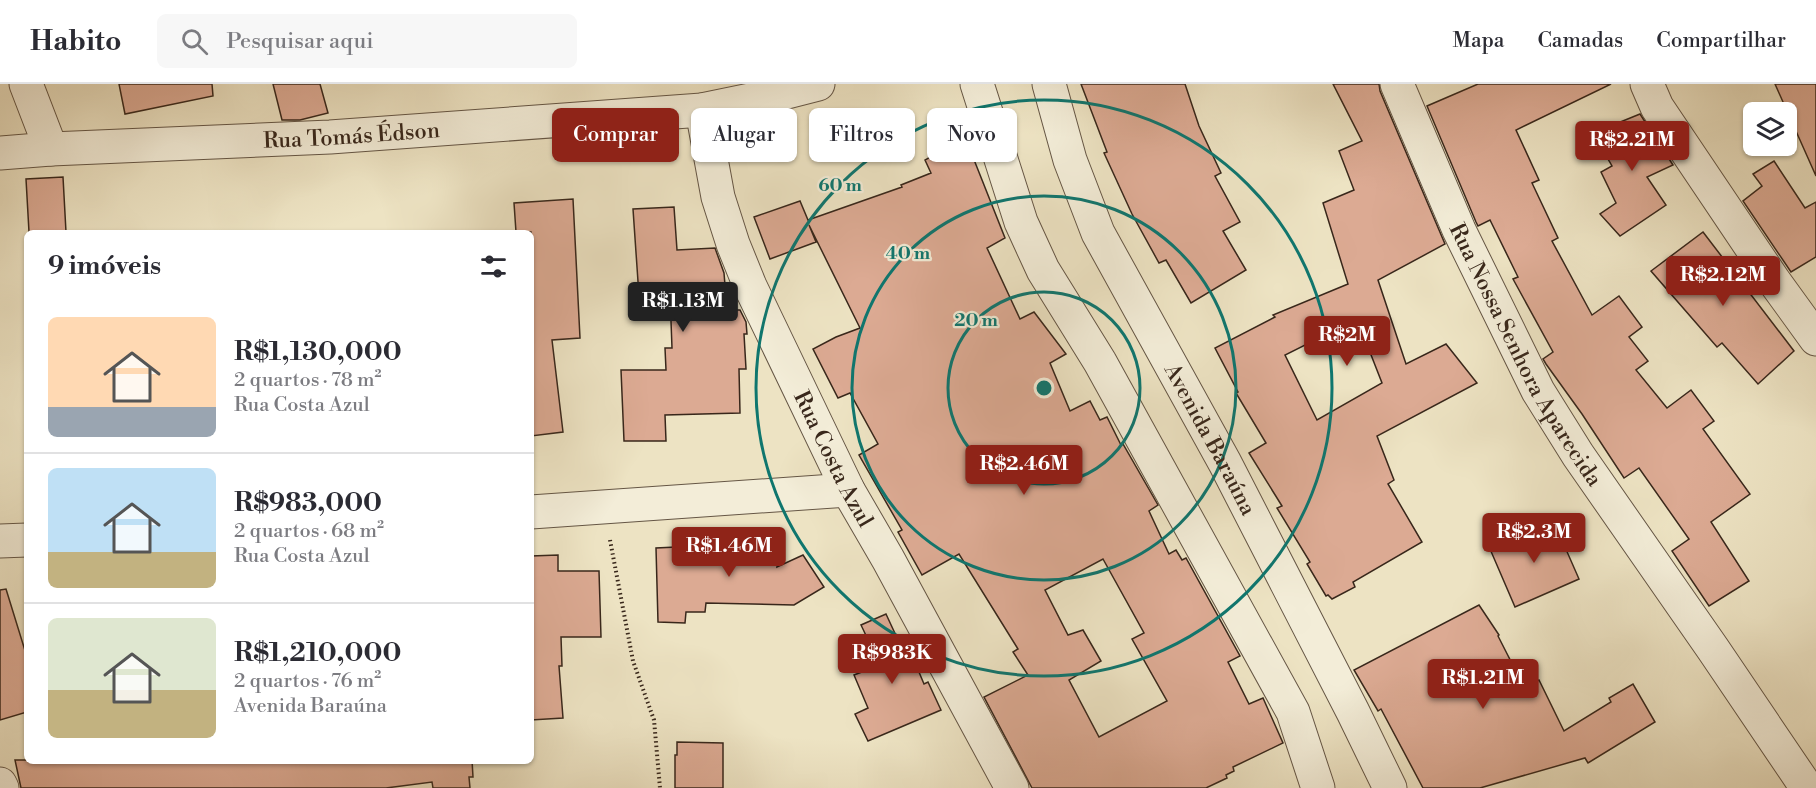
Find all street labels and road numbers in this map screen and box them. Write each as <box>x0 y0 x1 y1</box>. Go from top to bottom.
street label: Rua Tomás Édson <box>263 117 441 155</box>
street label: Rua Nossa Senhora Aparecida <box>1443 219 1608 493</box>
street label: Avenida Baraúna <box>1157 358 1262 521</box>
street label: Rua Costa Azul <box>787 386 879 533</box>

